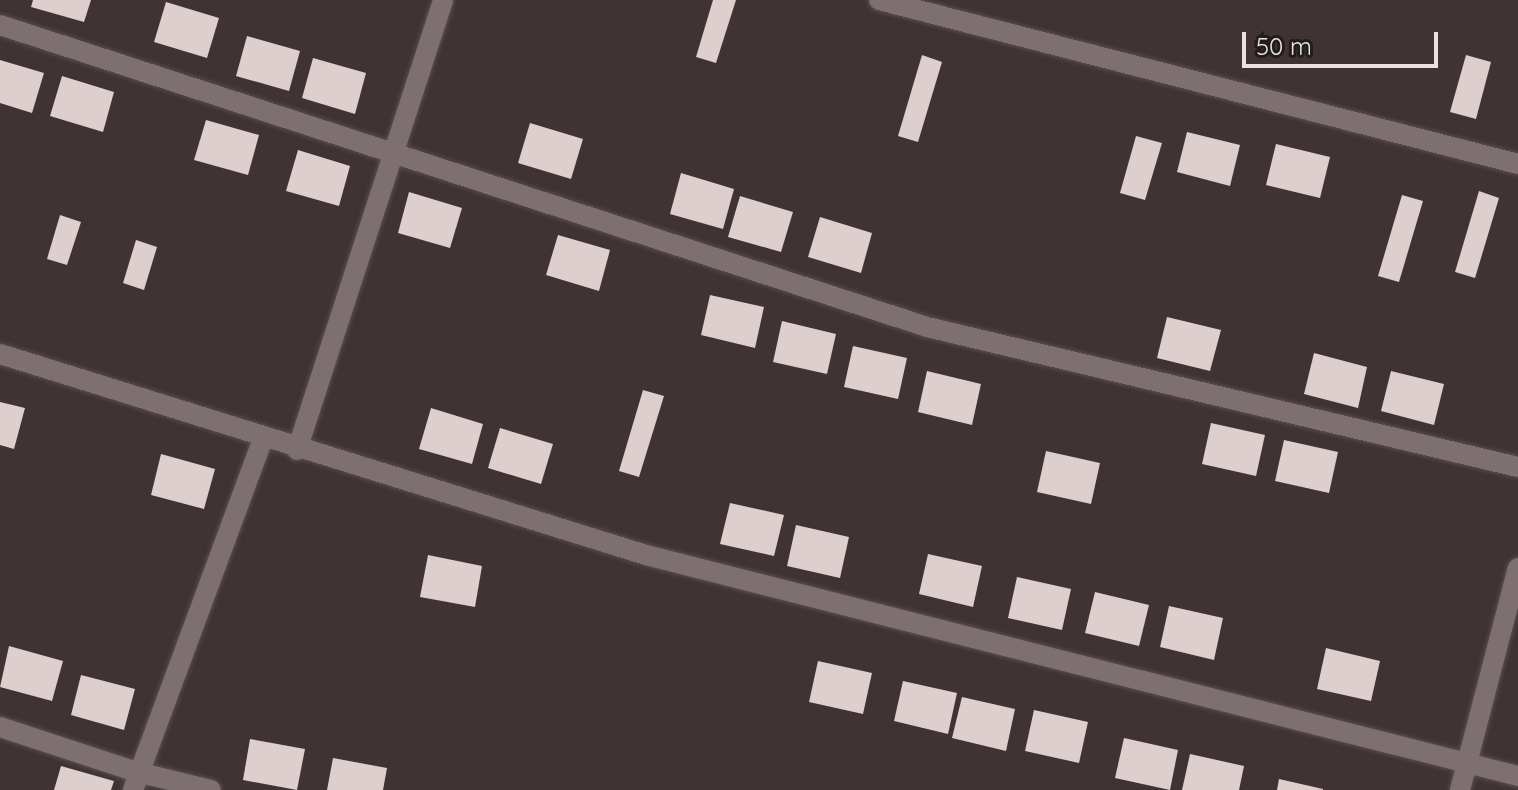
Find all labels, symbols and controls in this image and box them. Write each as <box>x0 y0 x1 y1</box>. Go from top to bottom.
scale bar <box>1246 16 1442 66</box>
text: 50 m <box>1256 31 1312 61</box>

